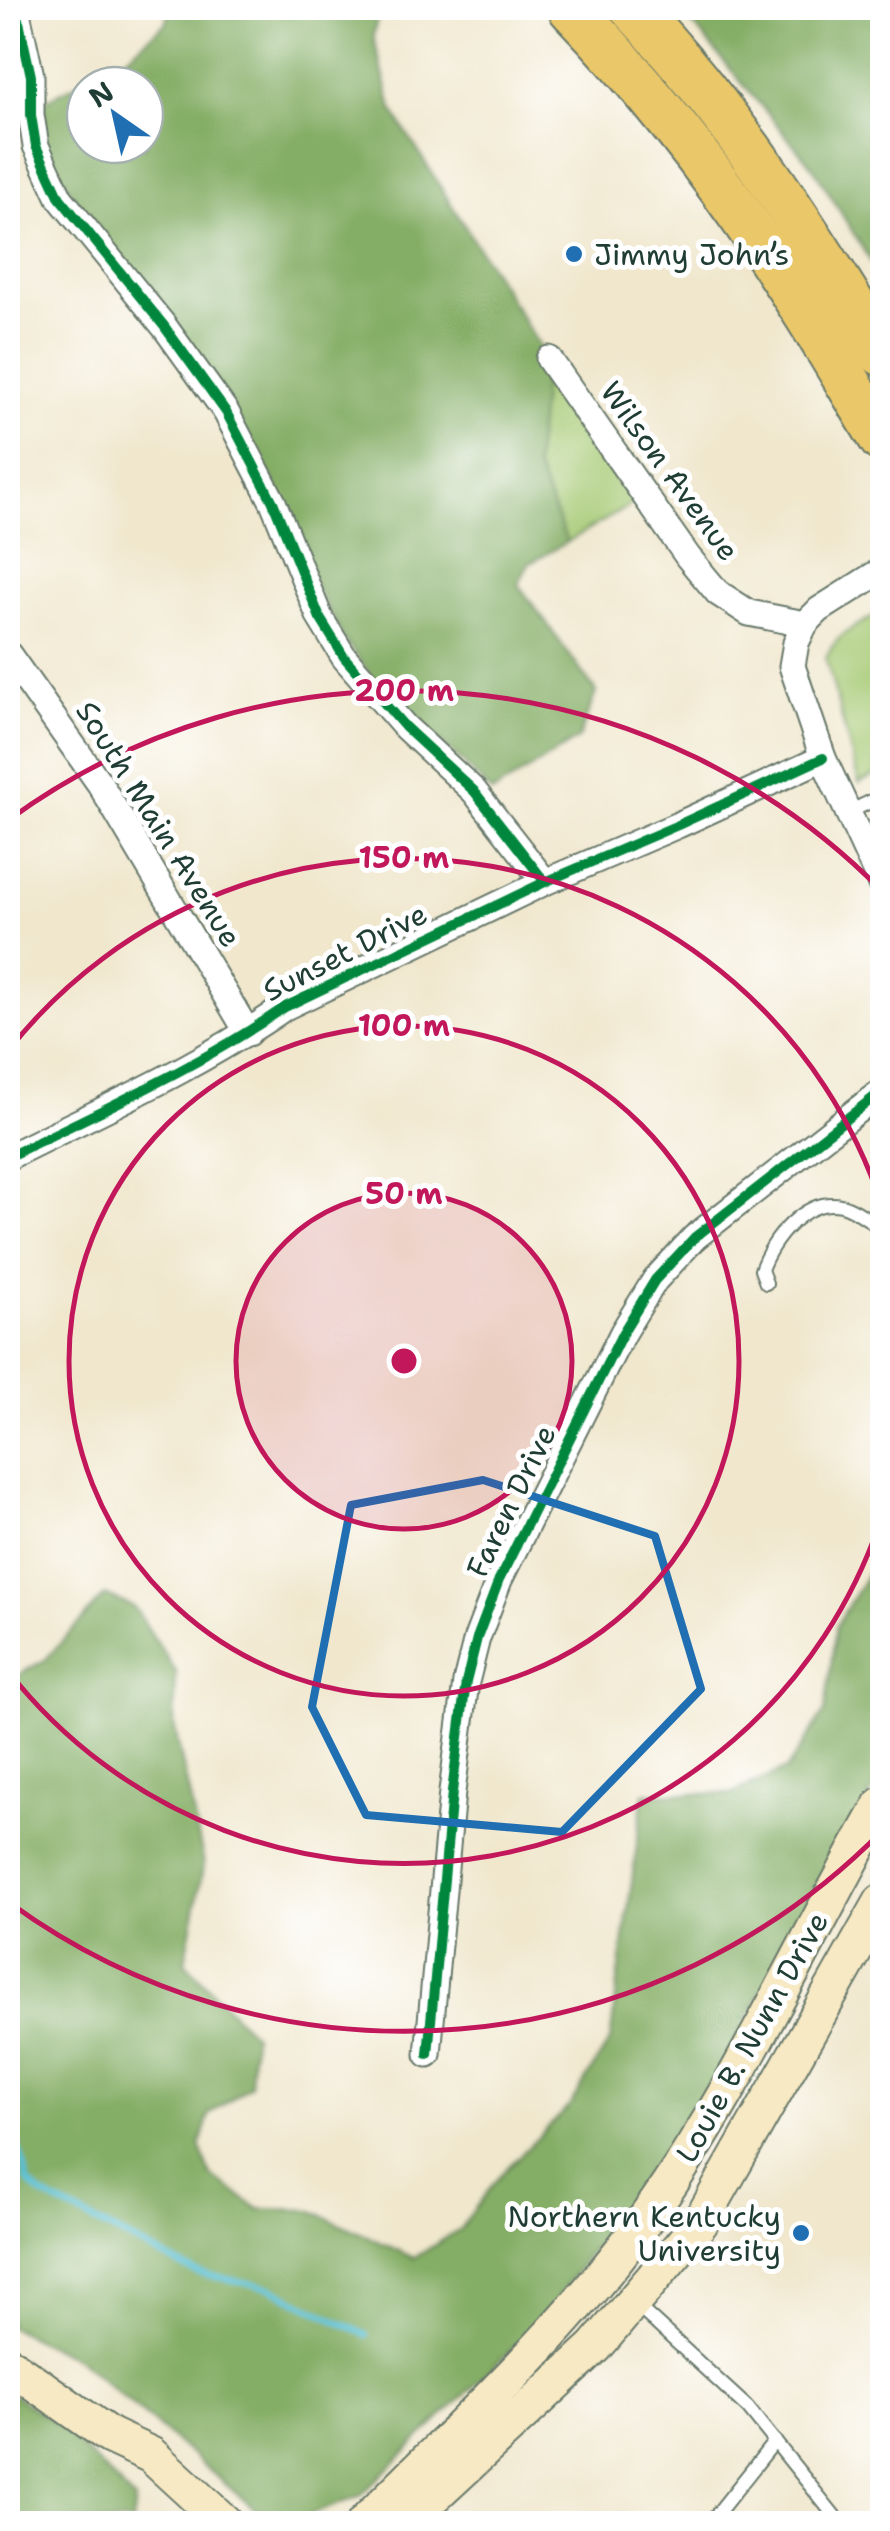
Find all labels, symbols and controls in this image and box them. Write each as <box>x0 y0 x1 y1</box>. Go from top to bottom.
north arrow <box>65 65 165 165</box>
text: N <box>81 72 121 116</box>
place label: Jimmy John’s <box>594 234 789 275</box>
marker: Jimmy John’s <box>563 243 585 265</box>
street label: Wilson Avenue <box>591 373 749 569</box>
text: 200 m <box>354 670 454 711</box>
street label: South Main Avenue <box>67 693 251 955</box>
text: 150 m <box>359 837 449 878</box>
street label: Sunset Drive <box>256 893 434 1011</box>
text: 100 m <box>358 1005 450 1046</box>
text: 50 m <box>365 1173 443 1214</box>
centre of rings <box>386 1343 422 1379</box>
street label: Faren Drive <box>456 1418 566 1584</box>
street label: Louie B. Nunn Drive <box>666 1904 838 2170</box>
place label: Northern Kentucky University <box>507 2196 781 2271</box>
marker: Northern Kentucky University <box>790 2222 812 2244</box>

